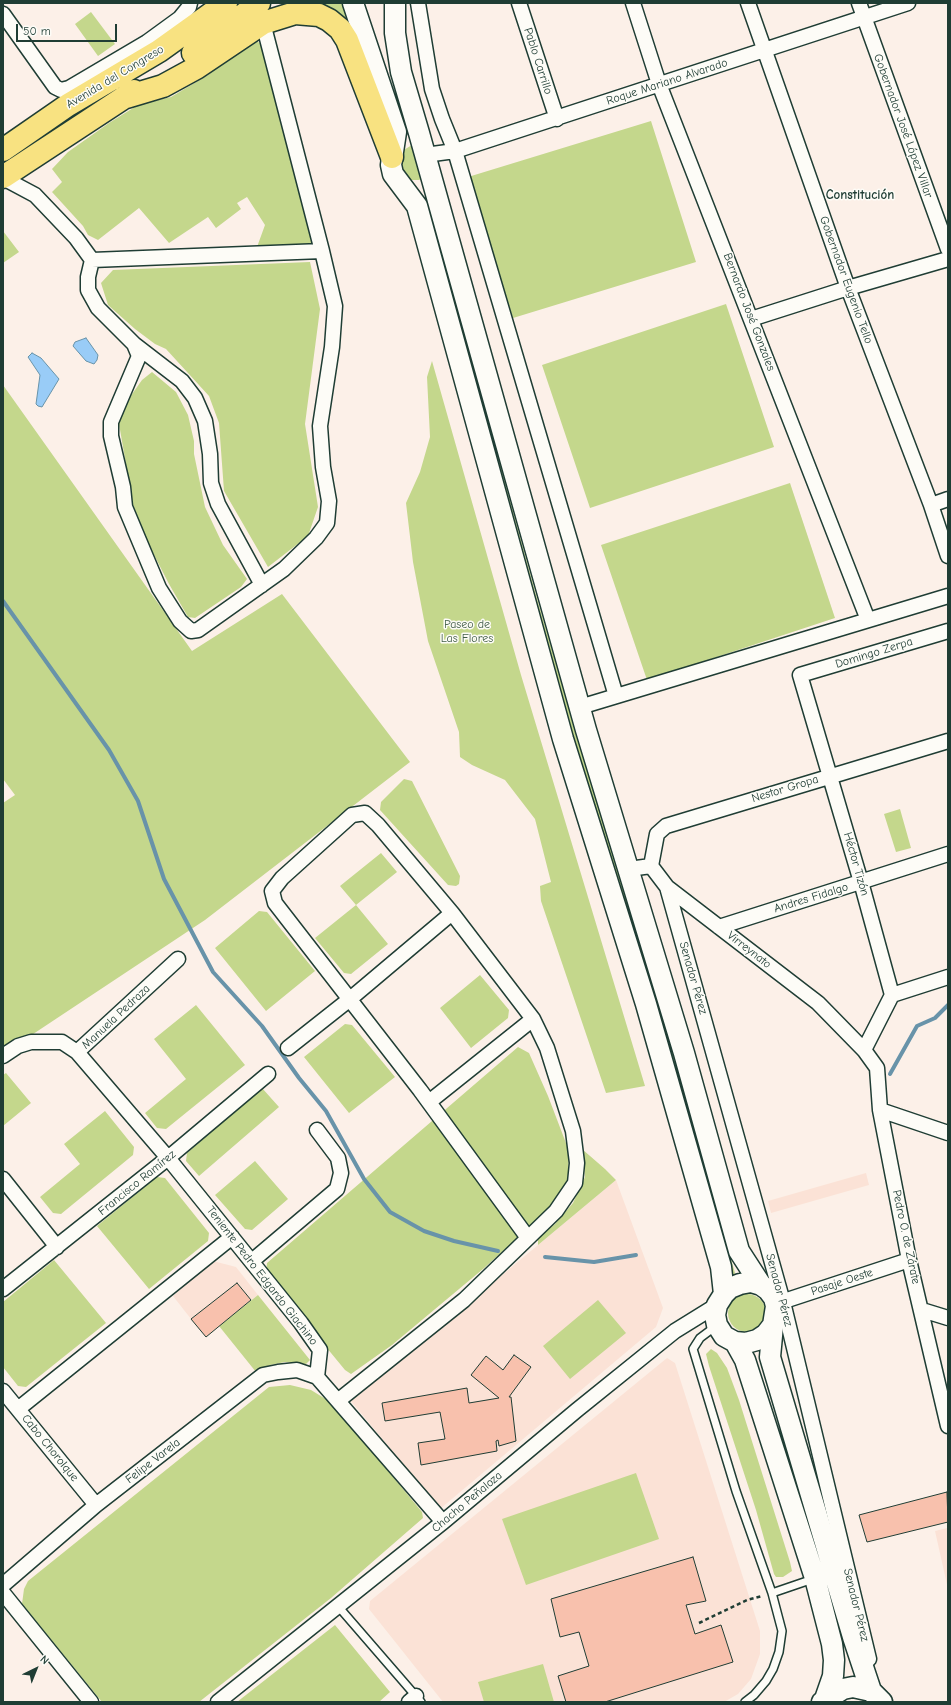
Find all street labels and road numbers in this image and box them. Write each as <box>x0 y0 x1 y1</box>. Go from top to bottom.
street label: Pablo Carrillo <box>520 26 556 96</box>
street label: Avenida del Congreso <box>64 42 166 112</box>
street label: Gobernador José López Villar <box>870 52 936 200</box>
street label: Roque Mariano Alvarado <box>605 56 729 108</box>
street label: Gobernador Eugenio Tello <box>816 214 876 346</box>
street label: Bernardo José Gonzales <box>720 251 778 373</box>
street label: Domingo Zerpa <box>834 634 914 672</box>
street label: Nestor Gropa <box>750 772 820 806</box>
street label: Héctor Tizón <box>840 830 872 898</box>
street label: Andres Fidalgo <box>772 880 850 916</box>
street label: Virreynato <box>724 928 774 972</box>
street label: Senador Pérez <box>676 940 710 1016</box>
street label: Manuela Pedraza <box>79 982 153 1052</box>
street label: Francisco Ramírez <box>95 1147 179 1219</box>
street label: Pedro O. de Zárate <box>889 1189 923 1285</box>
street label: Teniente Pedro Edgardo Giachino <box>203 1204 321 1348</box>
street label: Senador Pérez <box>762 1252 796 1328</box>
street label: Pasaje Oeste <box>809 1265 875 1299</box>
street label: Cabo Chorolque <box>18 1411 82 1485</box>
street label: Felipe Varela <box>123 1435 183 1487</box>
street label: Chacho Peñaloza <box>429 1468 505 1536</box>
street label: Senador Pérez <box>840 1567 872 1643</box>

